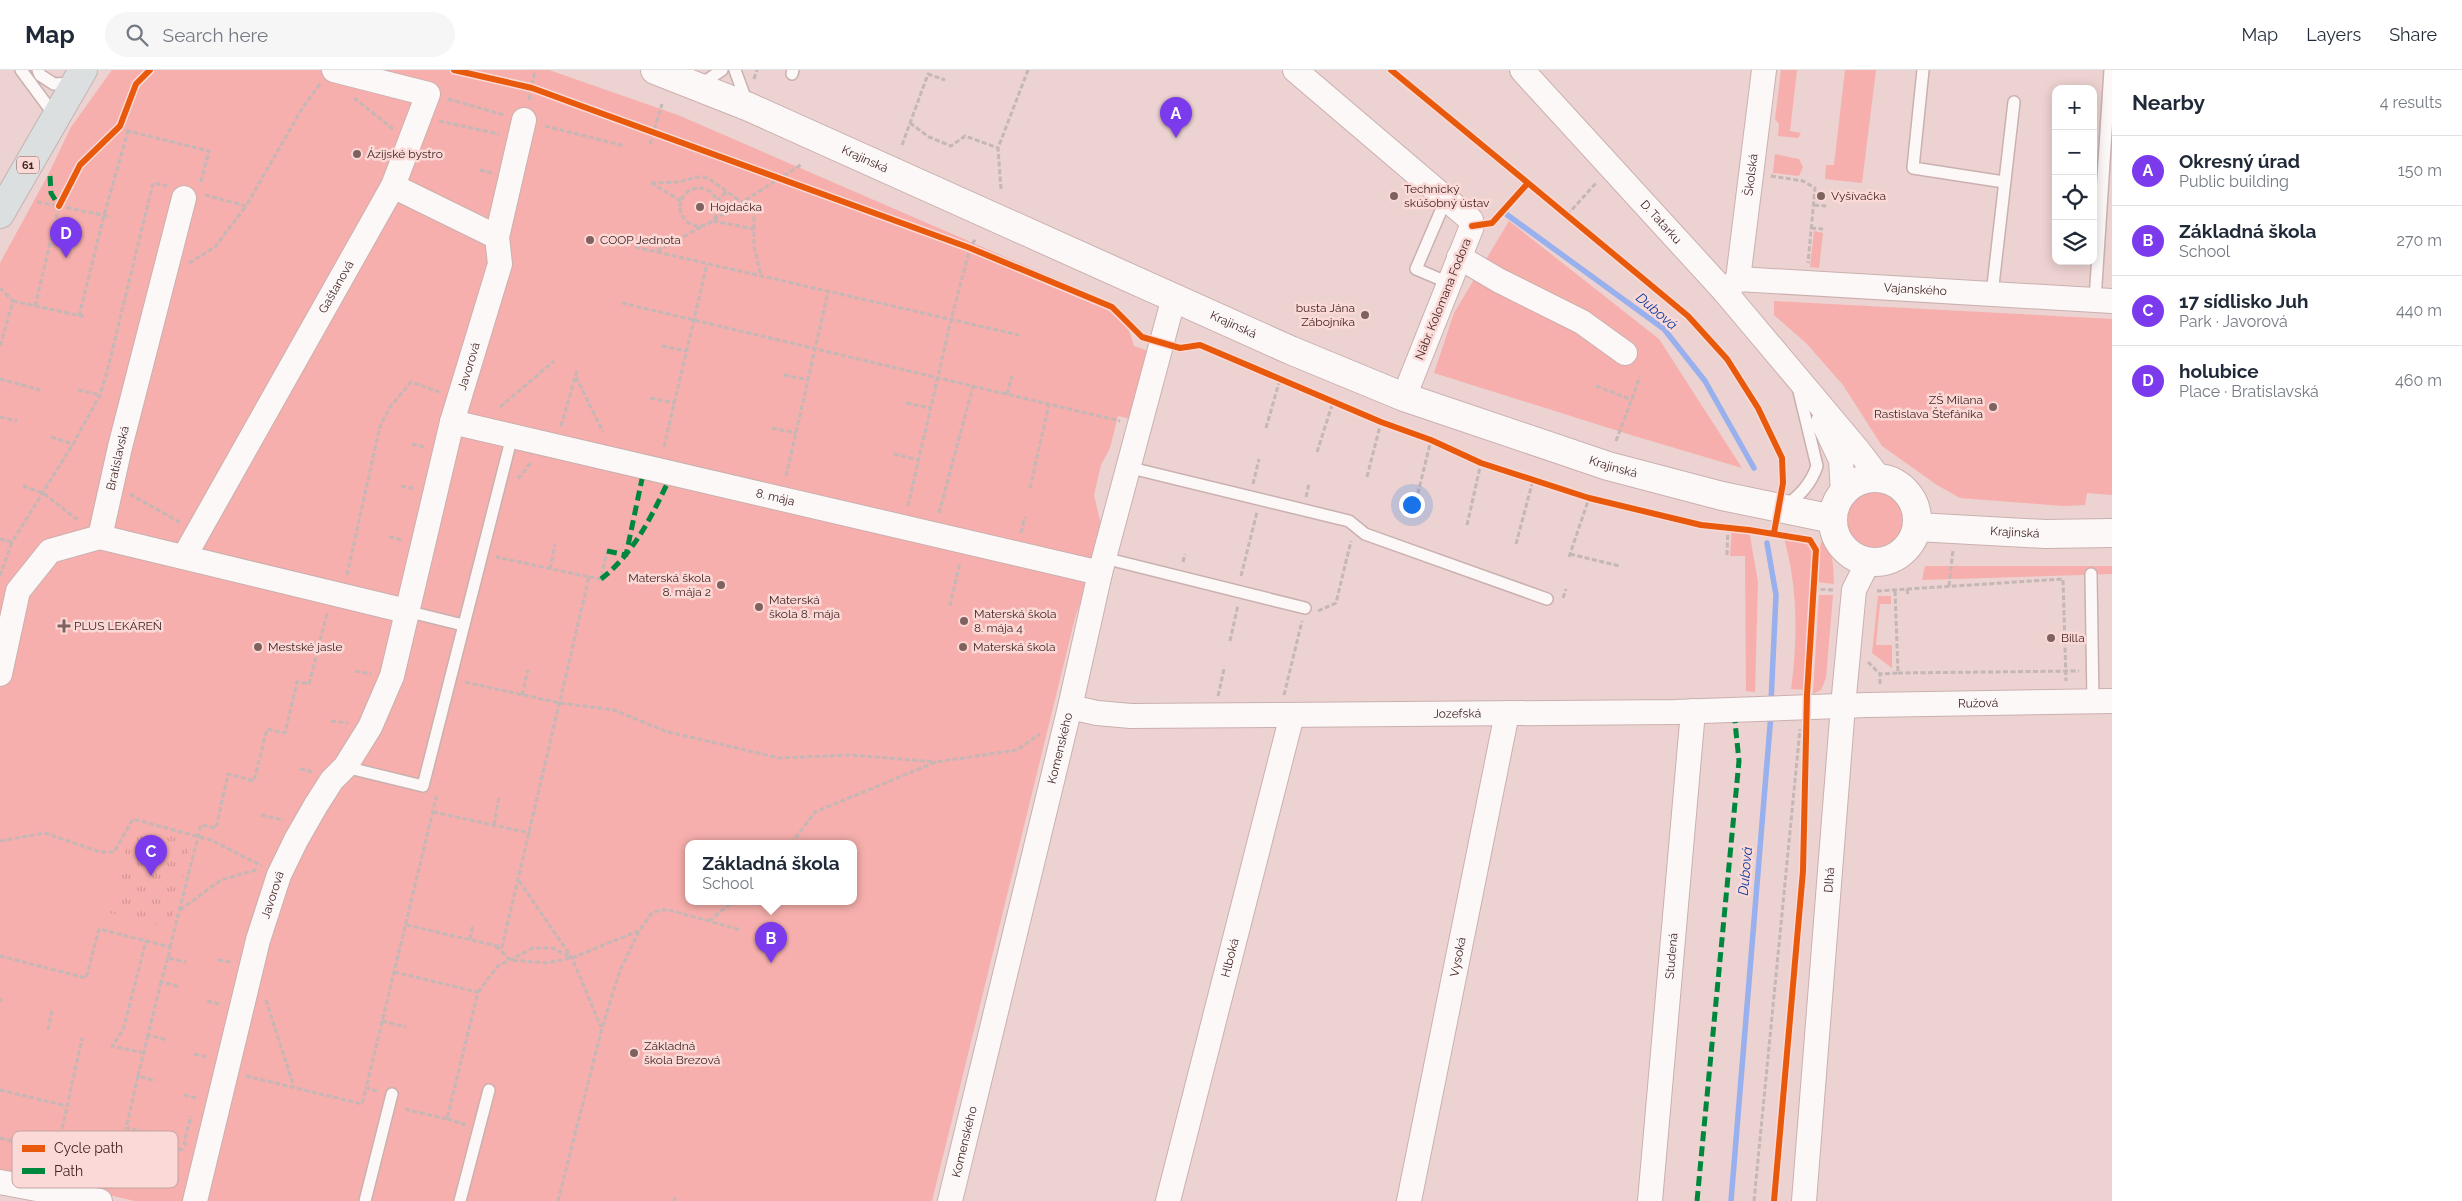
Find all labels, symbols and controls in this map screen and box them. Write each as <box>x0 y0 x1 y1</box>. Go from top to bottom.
search box <box>105 12 455 57</box>
text: Map <box>25 20 75 49</box>
icon: search <box>123 21 151 49</box>
text: Search here <box>163 24 268 46</box>
text: Map <box>2242 24 2278 45</box>
text: Layers <box>2306 24 2361 45</box>
text: Share <box>2389 24 2437 45</box>
map controls <box>2052 85 2097 265</box>
button: + <box>2052 85 2097 130</box>
text: Nearby <box>2132 90 2205 115</box>
text: 4 results <box>2380 93 2442 112</box>
pin: A <box>1160 97 1192 138</box>
button: − <box>2052 130 2097 175</box>
street label: Krajinská <box>839 143 890 176</box>
place label: Ázijské bystro <box>367 147 443 161</box>
marker: Ázijské bystro <box>351 148 363 160</box>
text: Okresný úrad <box>2179 150 2300 172</box>
street label: Školská <box>1741 153 1761 197</box>
road number: 61 <box>17 156 39 174</box>
text: A <box>2143 161 2153 180</box>
text: 150 m <box>2398 161 2442 180</box>
text: Public building <box>2179 172 2289 191</box>
button: locate <box>2052 175 2097 220</box>
place label: Technický skúšobný ústav <box>1404 182 1490 210</box>
place label: Vyšívačka <box>1831 189 1886 203</box>
marker: Technický skúšobný ústav <box>1388 190 1400 202</box>
marker: Vyšívačka <box>1815 190 1827 202</box>
street label: D. Tatarku <box>1638 197 1685 247</box>
place label: Hojdačka <box>710 200 762 214</box>
marker: Hojdačka <box>694 201 706 213</box>
pin: D <box>50 217 82 258</box>
button: layers <box>2052 220 2097 265</box>
text: Základná škola <box>2179 220 2316 242</box>
text: B <box>2143 231 2153 250</box>
text: 270 m <box>2397 231 2442 250</box>
place label: COOP Jednota <box>600 233 681 247</box>
marker: COOP Jednota <box>584 234 596 246</box>
street label: Nábr. Kolomana Fodora <box>1412 236 1474 362</box>
text: School <box>2179 242 2230 261</box>
street label: Gaštanová <box>316 258 357 316</box>
street label: Vajanského <box>1883 281 1947 298</box>
water label: Dubová <box>1633 289 1681 333</box>
text: 17 sídlisko Juh <box>2179 290 2308 312</box>
place label: busta Jána Zábojníka <box>1296 301 1355 329</box>
text: C <box>2143 301 2153 320</box>
text: 440 m <box>2396 301 2442 320</box>
street label: Krajinská <box>1208 308 1259 341</box>
marker: busta Jána Zábojníka <box>1359 309 1371 321</box>
text: Park · Javorová <box>2179 312 2288 331</box>
street label: Javorová <box>455 341 483 392</box>
text: holubice <box>2179 360 2259 382</box>
text: D <box>2142 371 2154 390</box>
text: 460 m <box>2395 371 2442 390</box>
text: Place · Bratislavská <box>2179 382 2319 401</box>
place label: ZŠ Milana Rastislava Štefánika <box>1874 393 1983 421</box>
marker: ZŠ Milana Rastislava Štefánika <box>1987 401 1999 413</box>
street label: Bratislavská <box>104 424 132 492</box>
street label: Krajinská <box>1587 453 1639 480</box>
street label: 8. mája <box>755 486 796 509</box>
your location <box>1399 492 1425 518</box>
street label: Krajinská <box>1990 524 2040 541</box>
place label: Materská škola 8. mája 2 <box>628 571 711 599</box>
marker: Materská škola 8. mája 2 <box>715 579 727 591</box>
place label: Materská škola 8. mája <box>769 593 840 621</box>
marker: Materská škola 8. mája <box>753 601 765 613</box>
place label: Materská škola 8. mája 4 <box>974 607 1057 635</box>
marker: Materská škola 8. mája 4 <box>958 615 970 627</box>
place label: PLUS LEKÁREŇ <box>74 619 162 633</box>
marker: PLUS LEKÁREŇ <box>58 620 70 632</box>
place label: Billa <box>2061 631 2085 645</box>
marker: Billa <box>2045 632 2057 644</box>
place label: Mestské jasle <box>268 640 343 654</box>
place label: Materská škola <box>973 640 1056 654</box>
marker: Mestské jasle <box>252 641 264 653</box>
marker: Materská škola <box>957 641 969 653</box>
street label: Ružová <box>1958 696 1998 711</box>
street label: Jozefská <box>1433 706 1481 721</box>
street label: Komenského <box>1045 711 1075 785</box>
pin: C <box>135 835 167 876</box>
popup <box>685 840 857 905</box>
water label: Dubová <box>1735 846 1755 896</box>
text: Základná škola <box>702 852 840 874</box>
street label: Dlhá <box>1821 867 1837 893</box>
street label: Javorová <box>258 869 287 920</box>
text: School <box>702 874 754 893</box>
pin: B <box>755 922 787 963</box>
street label: Studená <box>1663 932 1681 980</box>
street label: Vysoká <box>1447 936 1469 978</box>
street label: Hlboká <box>1218 937 1242 979</box>
place label: Základná škola Brezová <box>644 1039 720 1067</box>
marker: Základná škola Brezová <box>628 1047 640 1059</box>
street label: Komenského <box>949 1105 980 1179</box>
legend <box>12 1131 178 1188</box>
text: Cycle path <box>54 1140 123 1156</box>
text: Path <box>54 1163 83 1179</box>

